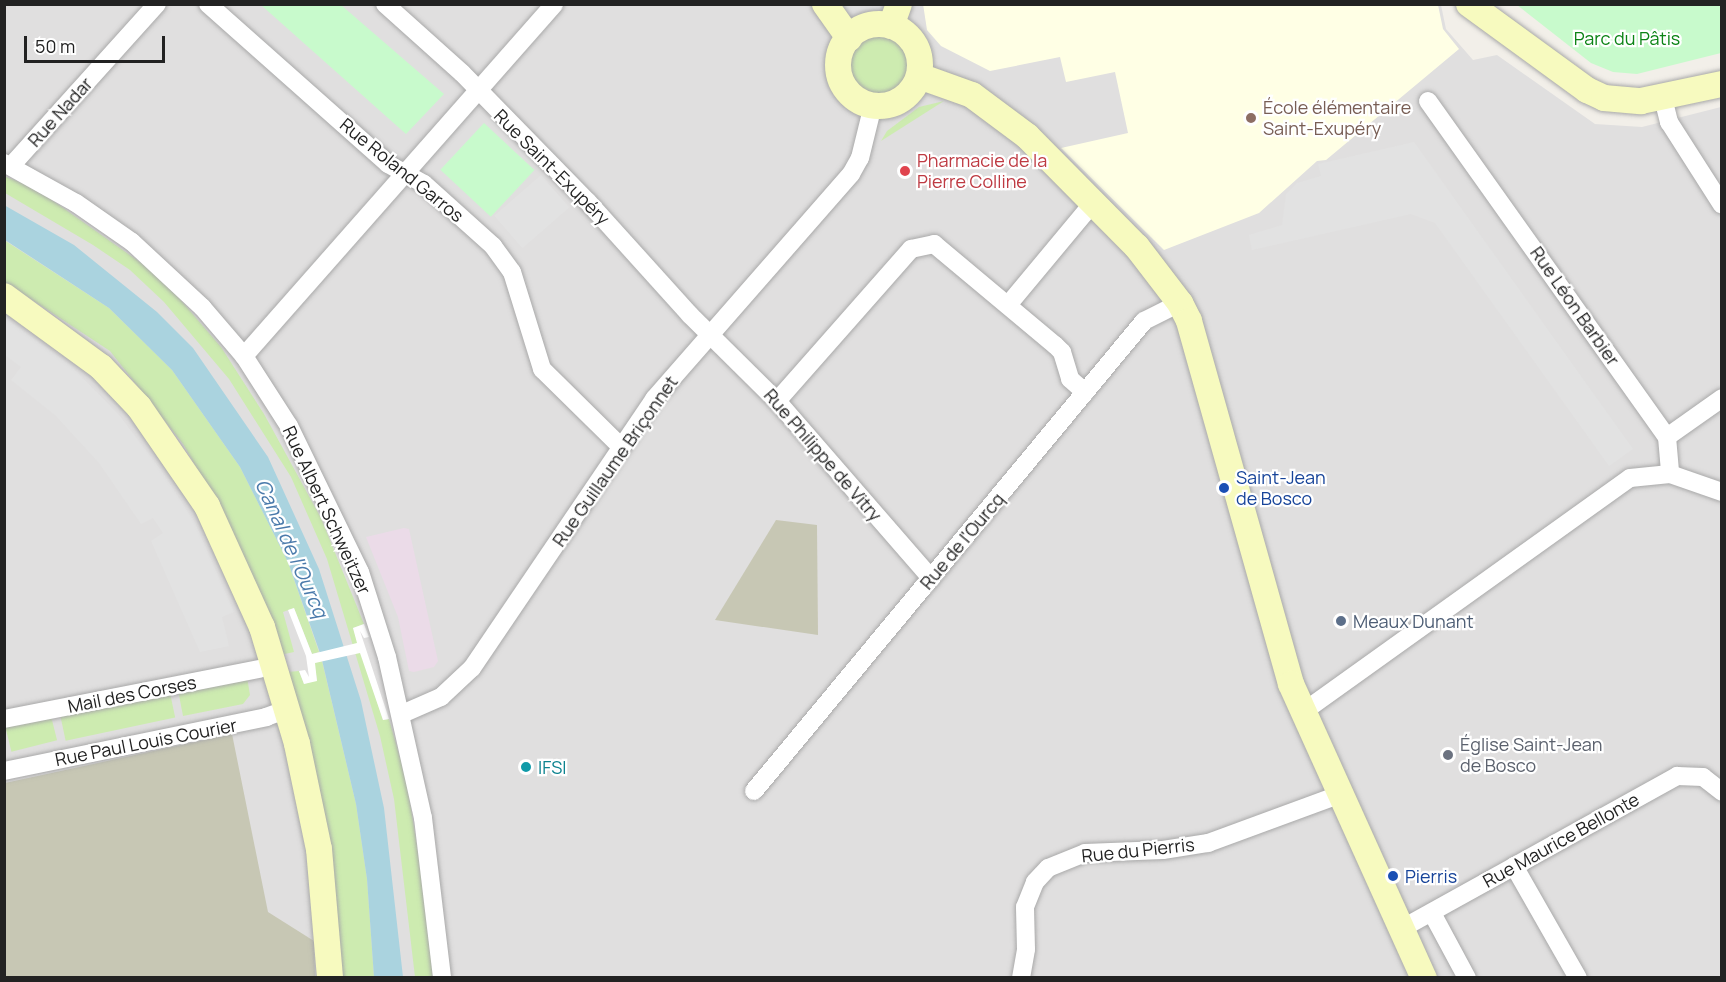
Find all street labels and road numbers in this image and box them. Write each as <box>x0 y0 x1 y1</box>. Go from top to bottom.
street label: Rue Nadar <box>23 73 97 151</box>
street label: Rue Saint-Exupéry <box>490 105 614 229</box>
street label: Rue Roland Garros <box>336 114 468 226</box>
street label: Rue Léon Barbier <box>1526 242 1624 370</box>
street label: Rue Guillaume Briçonnet <box>548 372 682 550</box>
street label: Rue Philippe de Vitry <box>760 384 886 526</box>
street label: Rue Albert Schweitzer <box>278 422 376 598</box>
street label: Rue de l'Ourcq <box>915 488 1009 594</box>
street label: Mail des Corses <box>66 671 198 717</box>
street label: Rue Paul Louis Courier <box>53 714 239 770</box>
street label: Rue Maurice Bellonte <box>1479 788 1643 892</box>
street label: Rue du Pierris <box>1081 833 1195 867</box>

